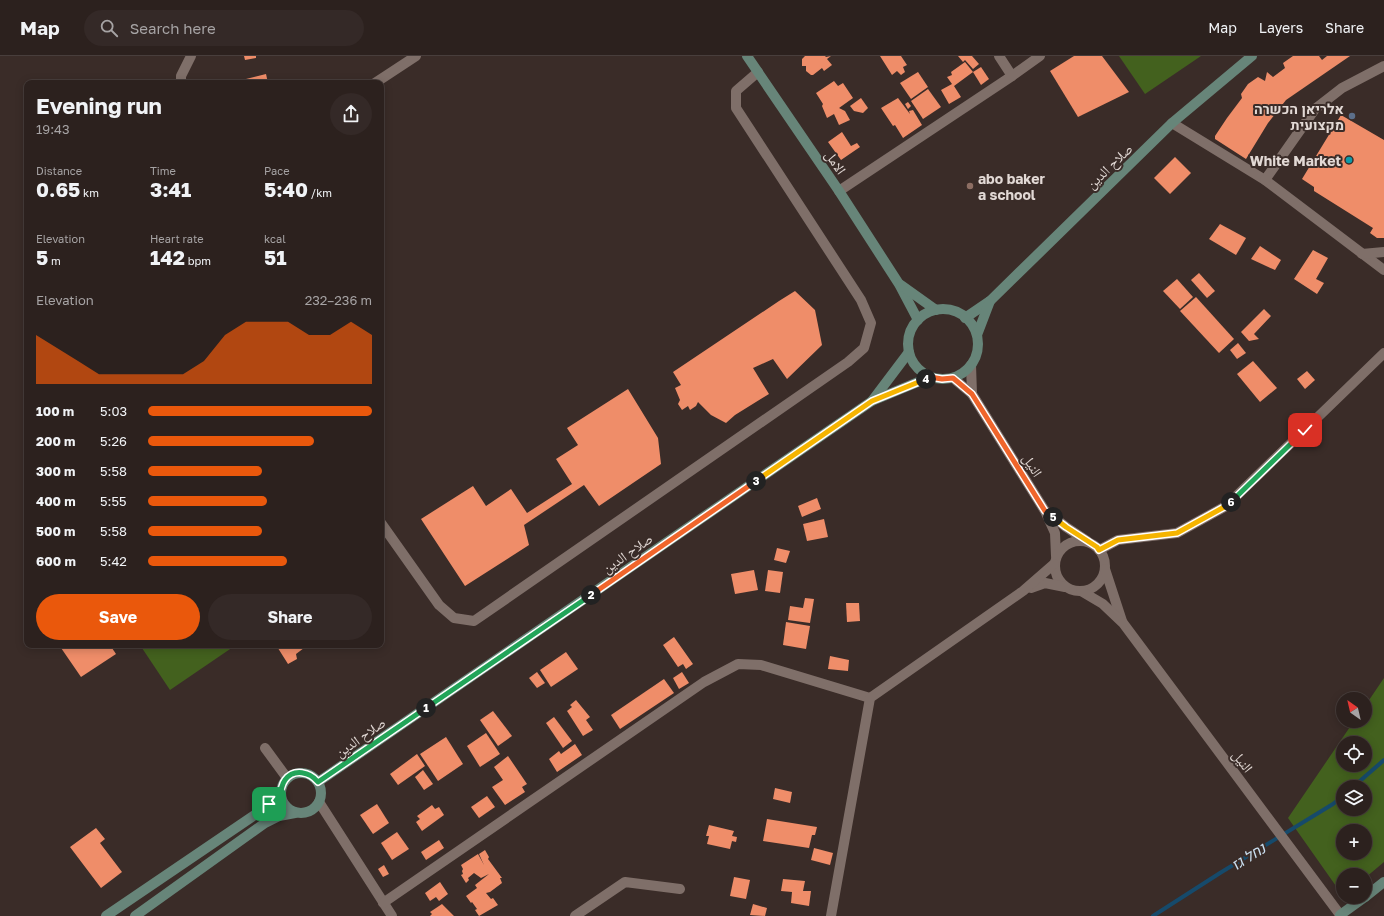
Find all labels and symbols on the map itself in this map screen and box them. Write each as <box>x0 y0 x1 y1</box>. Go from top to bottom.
place label: אלריאן הכשרה מקצועית <box>1254 100 1344 133</box>
marker: אלריאן הכשרה מקצועית <box>1347 111 1357 121</box>
street label: صلاح الدين <box>1082 140 1137 194</box>
street label: الامل <box>821 147 850 178</box>
place label: White Market <box>1250 152 1341 169</box>
marker: White Market <box>1344 155 1354 165</box>
place label: abo baker a school <box>978 170 1045 203</box>
marker: abo baker a school <box>965 181 975 191</box>
pin: 4 <box>916 369 936 389</box>
pin <box>1288 413 1322 447</box>
street label: النيل <box>1019 450 1046 480</box>
pin: 3 <box>746 471 766 491</box>
pin: 6 <box>1221 492 1241 512</box>
pin: 5 <box>1043 507 1063 527</box>
street label: صلاح الدين <box>598 529 657 578</box>
pin: 2 <box>581 585 601 605</box>
north arrow <box>1336 692 1372 728</box>
pin: 1 <box>416 698 436 718</box>
street label: صلاح الدين <box>331 713 390 762</box>
street label: النيل <box>1228 746 1257 776</box>
pin <box>252 787 286 821</box>
water label: נחל גז <box>1227 838 1270 873</box>

